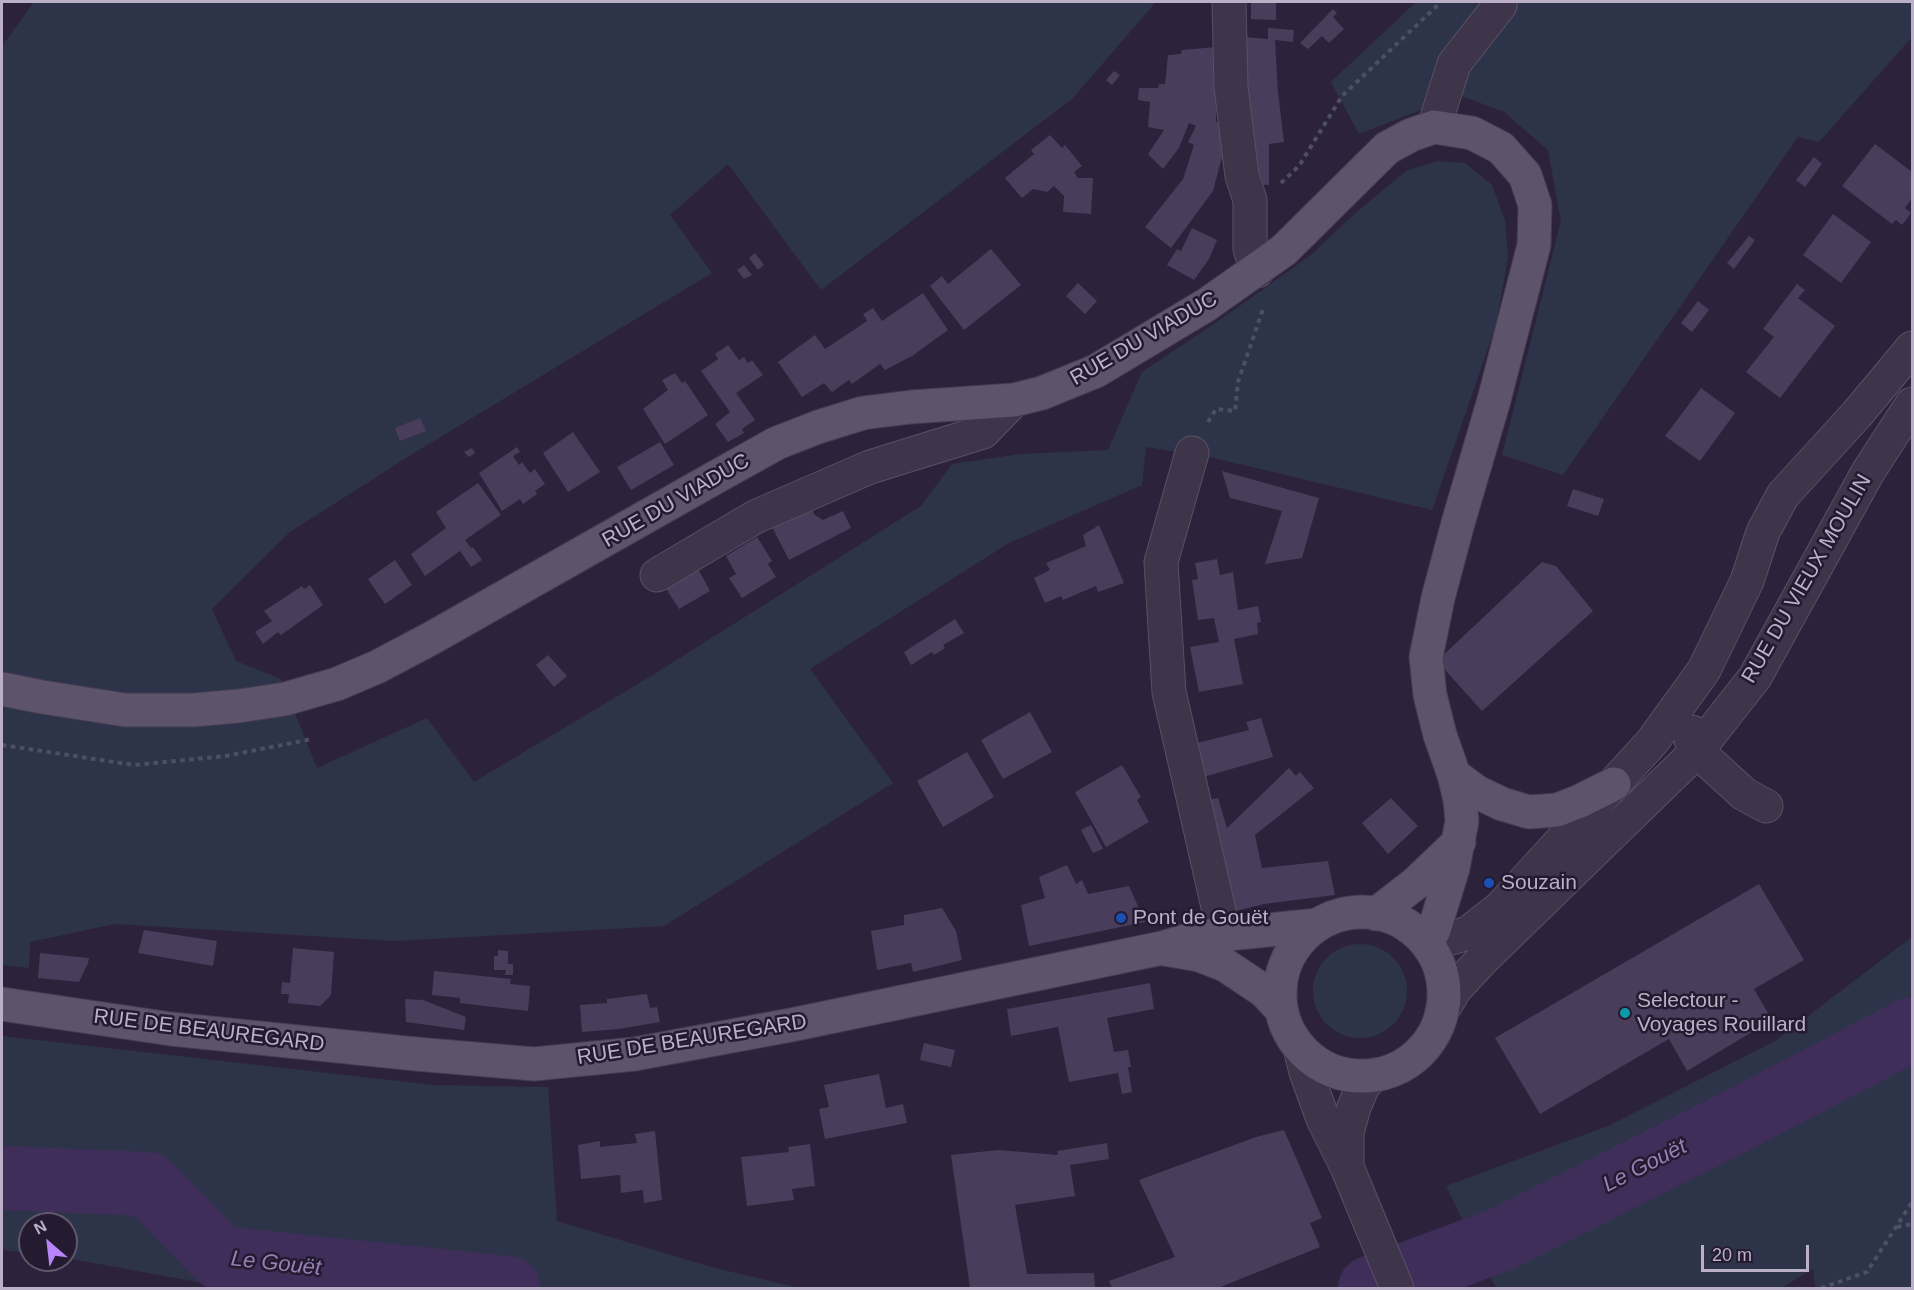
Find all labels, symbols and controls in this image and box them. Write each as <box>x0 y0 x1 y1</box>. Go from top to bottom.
street label: RUE DU VIADUC <box>1066 287 1222 391</box>
street label: RUE DU VIADUC <box>598 449 754 553</box>
street label: RUE DU VIEUX MOULIN <box>1737 470 1877 688</box>
place label: Souzain <box>1501 870 1577 896</box>
marker: Souzain <box>1482 876 1496 890</box>
place label: Pont de Gouët <box>1133 905 1268 931</box>
marker: Pont de Gouët <box>1114 911 1128 925</box>
place label: Selectour - Voyages Rouillard <box>1637 988 1806 1038</box>
street label: RUE DE BEAUREGARD <box>92 1004 326 1058</box>
marker: Selectour - Voyages Rouillard <box>1618 1006 1632 1020</box>
street label: RUE DE BEAUREGARD <box>575 1009 809 1071</box>
water label: Le Gouët <box>1599 1134 1691 1198</box>
north arrow <box>18 1212 78 1272</box>
text: N <box>31 1217 49 1238</box>
scale bar <box>1704 1233 1812 1271</box>
text: 20 m <box>1712 1245 1752 1265</box>
water label: Le Gouët <box>230 1246 322 1282</box>

